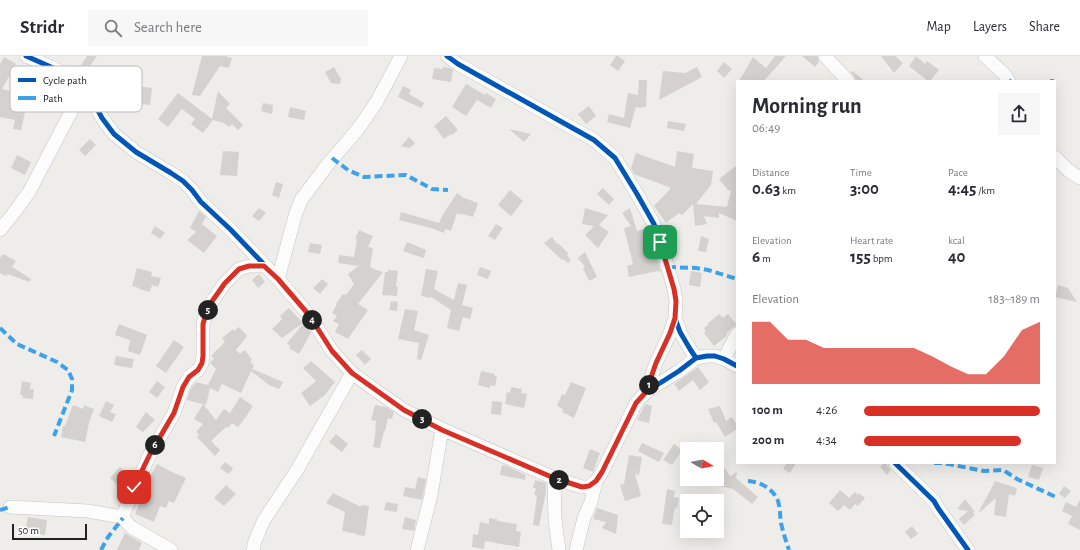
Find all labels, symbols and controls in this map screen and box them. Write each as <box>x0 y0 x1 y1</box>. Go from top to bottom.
search box <box>88 10 368 46</box>
icon: search <box>102 17 124 39</box>
text: Stridr <box>20 18 64 37</box>
text: Search here <box>134 20 202 35</box>
text: Map <box>926 20 951 34</box>
text: Layers <box>973 20 1007 34</box>
text: Share <box>1029 20 1060 34</box>
legend <box>10 66 142 112</box>
text: Cycle path <box>43 75 87 86</box>
text: Path <box>43 93 63 104</box>
button: share <box>998 93 1040 135</box>
text: Morning run <box>752 95 862 117</box>
text: 06:49 <box>752 122 780 135</box>
text: Distance <box>752 167 789 178</box>
text: Time <box>850 167 872 178</box>
text: Pace <box>948 167 968 178</box>
text: 0.63 <box>752 180 780 197</box>
text: 3:00 <box>850 180 879 197</box>
text: 4:45 <box>948 180 976 197</box>
text: km <box>780 185 796 196</box>
text: /km <box>976 185 995 196</box>
pin <box>643 225 677 259</box>
icon: arrive <box>649 231 671 253</box>
text: Elevation <box>752 235 792 246</box>
text: Heart rate <box>850 235 893 246</box>
text: kcal <box>948 235 965 246</box>
text: 6 <box>752 248 760 265</box>
text: 155 <box>850 248 871 265</box>
text: 40 <box>948 248 965 265</box>
text: m <box>760 253 771 264</box>
text: bpm <box>871 253 893 264</box>
text: Elevation <box>752 293 799 306</box>
text: 183–189 m <box>989 293 1040 306</box>
pin: 5 <box>198 300 218 320</box>
text: 5 <box>206 304 210 315</box>
pin: 4 <box>302 310 322 330</box>
text: 4 <box>309 314 315 325</box>
pin: 1 <box>639 375 659 395</box>
text: 1 <box>647 379 651 390</box>
text: 100 m <box>752 404 783 417</box>
text: 4:26 <box>816 404 837 417</box>
pin: 3 <box>412 409 432 429</box>
text: 3 <box>420 413 424 424</box>
text: 200 m <box>752 434 784 447</box>
text: 4:34 <box>816 434 837 447</box>
pin: 6 <box>145 435 165 455</box>
text: 6 <box>152 439 158 450</box>
north arrow <box>680 442 724 486</box>
map controls <box>680 442 724 538</box>
pin <box>117 470 151 504</box>
pin: 2 <box>549 470 569 490</box>
text: 2 <box>556 474 562 485</box>
icon: check <box>123 476 145 498</box>
button: locate <box>680 494 724 538</box>
scale bar <box>12 522 87 541</box>
text: 50 m <box>18 525 39 536</box>

